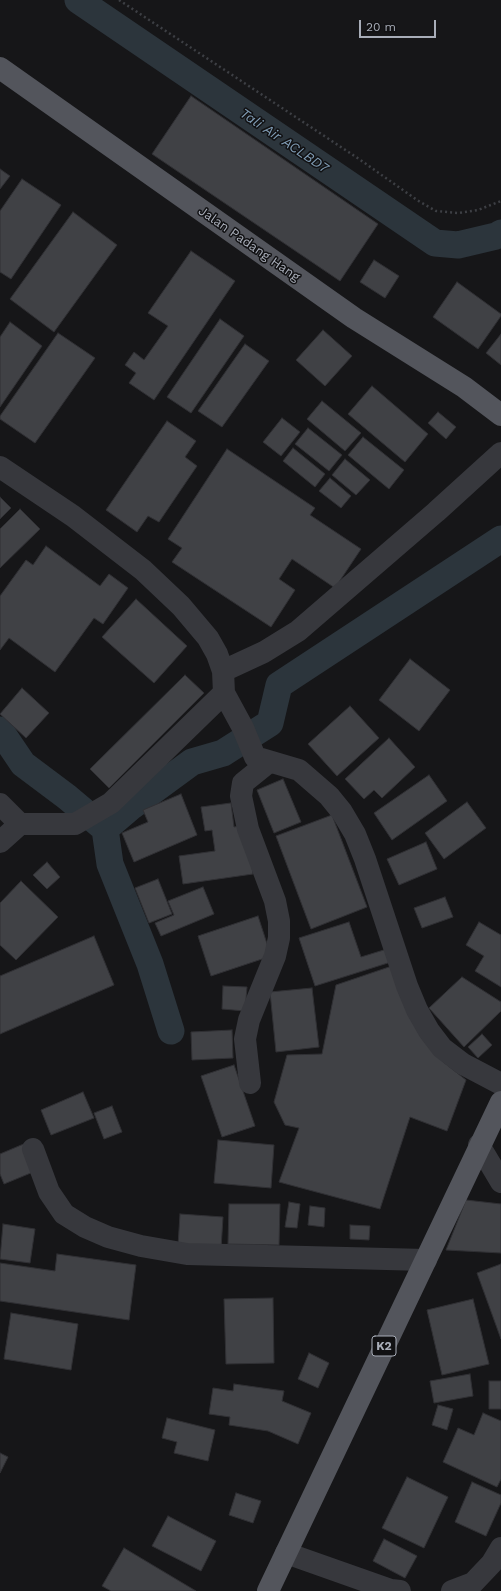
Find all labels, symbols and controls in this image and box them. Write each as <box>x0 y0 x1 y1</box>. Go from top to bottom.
scale bar <box>361 12 438 38</box>
text: 20 m <box>366 20 396 34</box>
water label: Tali Air ACLBD7 <box>237 105 331 177</box>
street label: Jalan Padang Hang <box>195 203 303 285</box>
road number: K2 <box>372 1336 396 1356</box>

